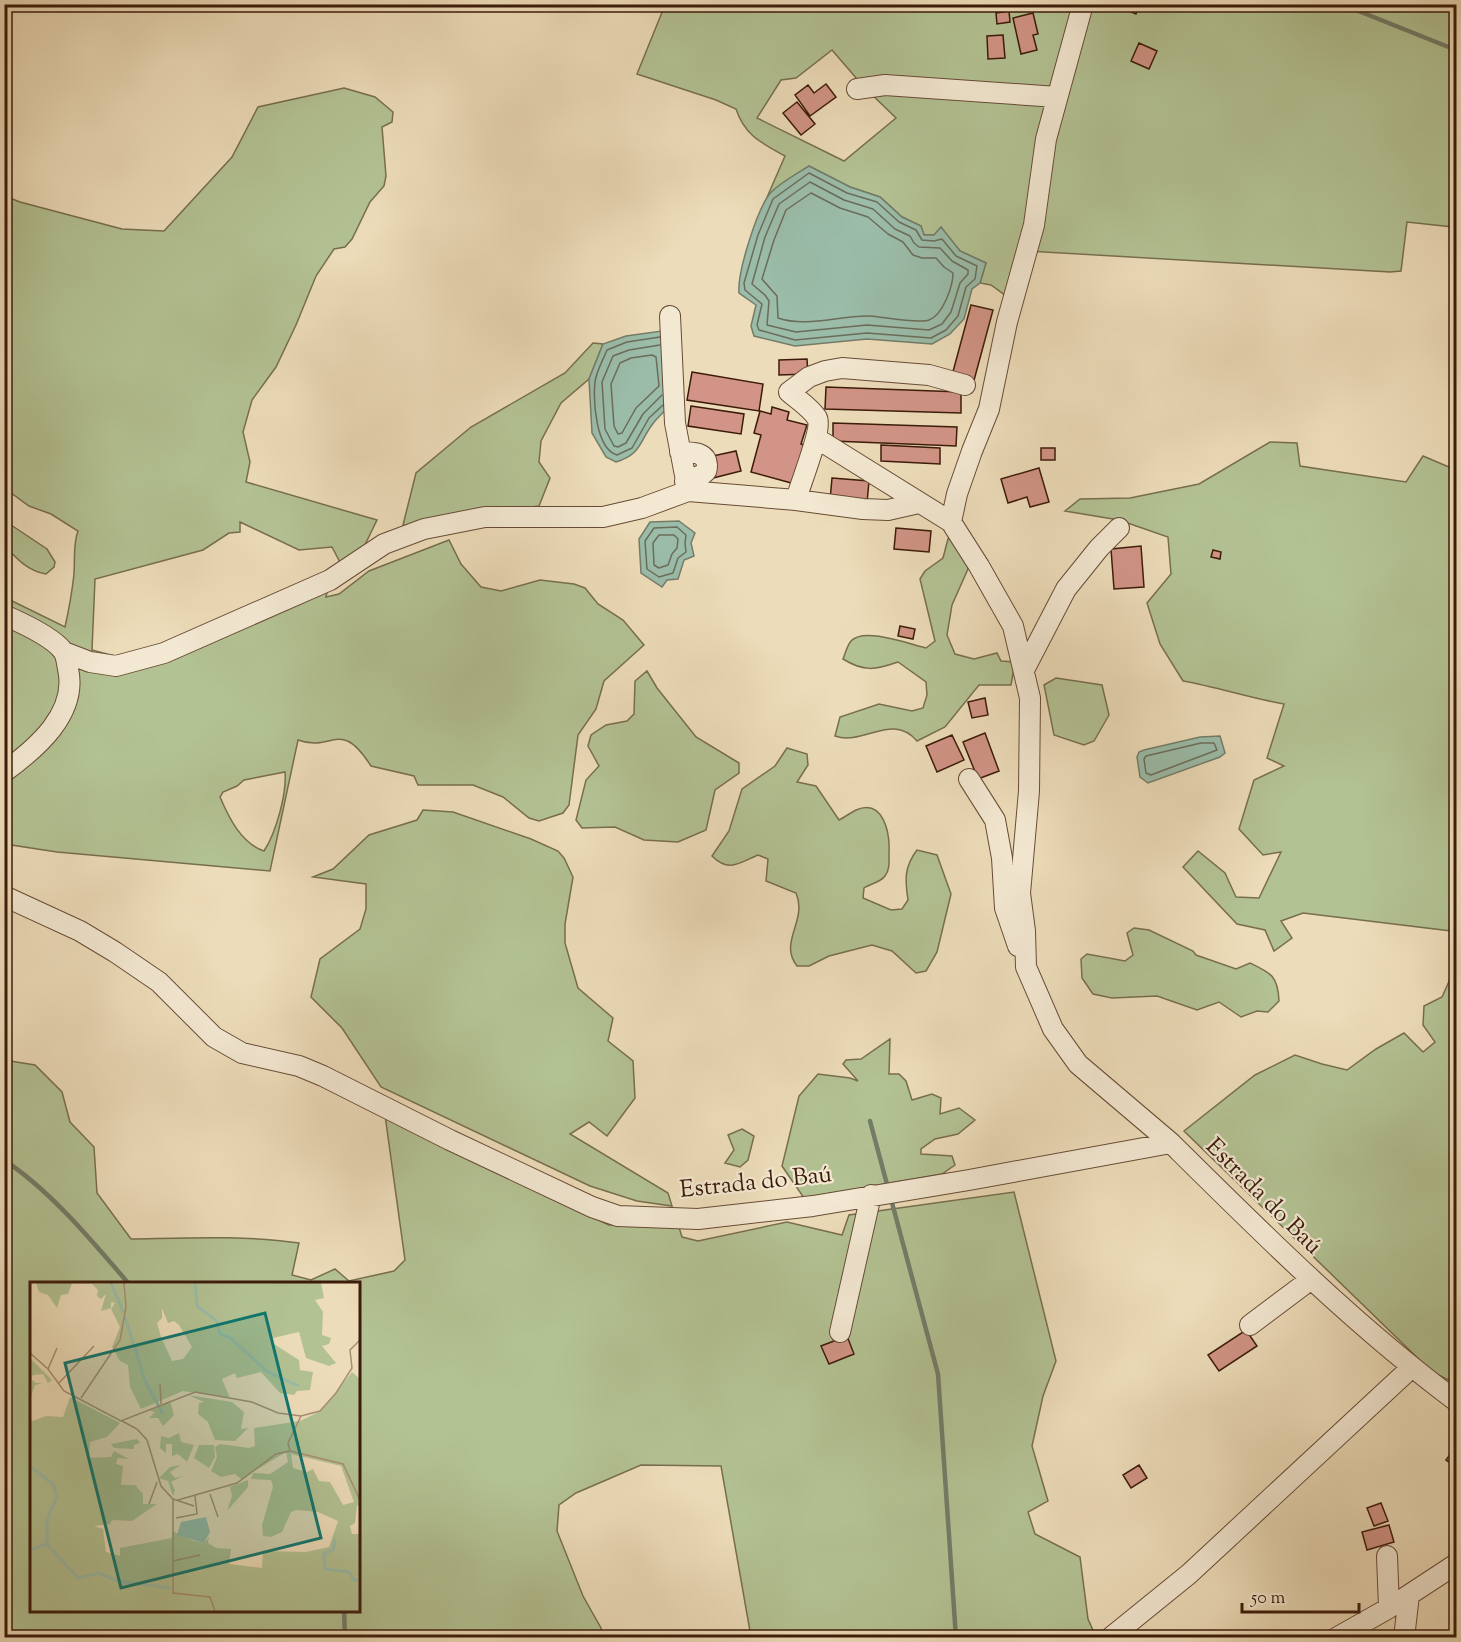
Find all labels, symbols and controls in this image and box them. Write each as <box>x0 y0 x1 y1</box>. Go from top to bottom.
street label: Estrada do Baú <box>1197 1131 1329 1263</box>
street label: Estrada do Baú <box>678 1158 834 1208</box>
inset map <box>30 1282 360 1612</box>
scale bar <box>1242 1576 1359 1614</box>
text: 50 m <box>1250 1586 1286 1612</box>

